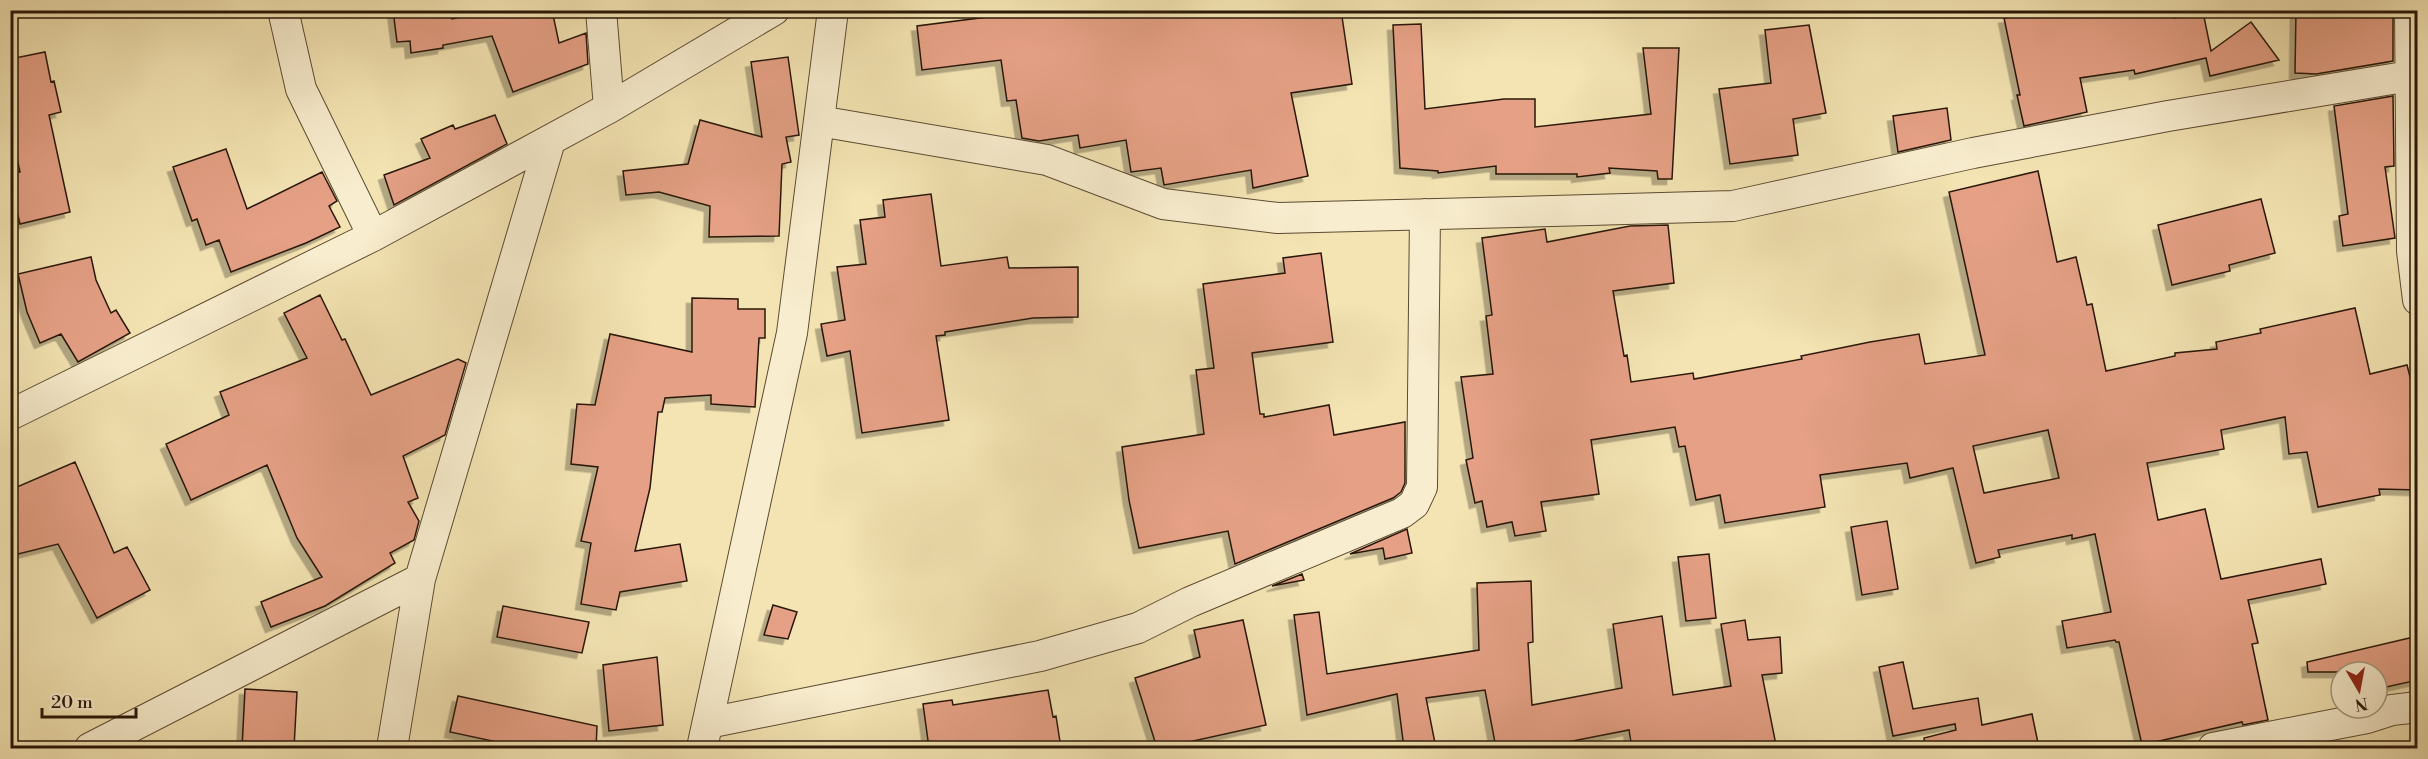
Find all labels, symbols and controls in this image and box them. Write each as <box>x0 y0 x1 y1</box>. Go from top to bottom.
north arrow <box>2329 660 2389 720</box>
scale bar <box>42 681 136 719</box>
text: 20 m <box>51 691 93 714</box>
text: N <box>2353 693 2369 715</box>

